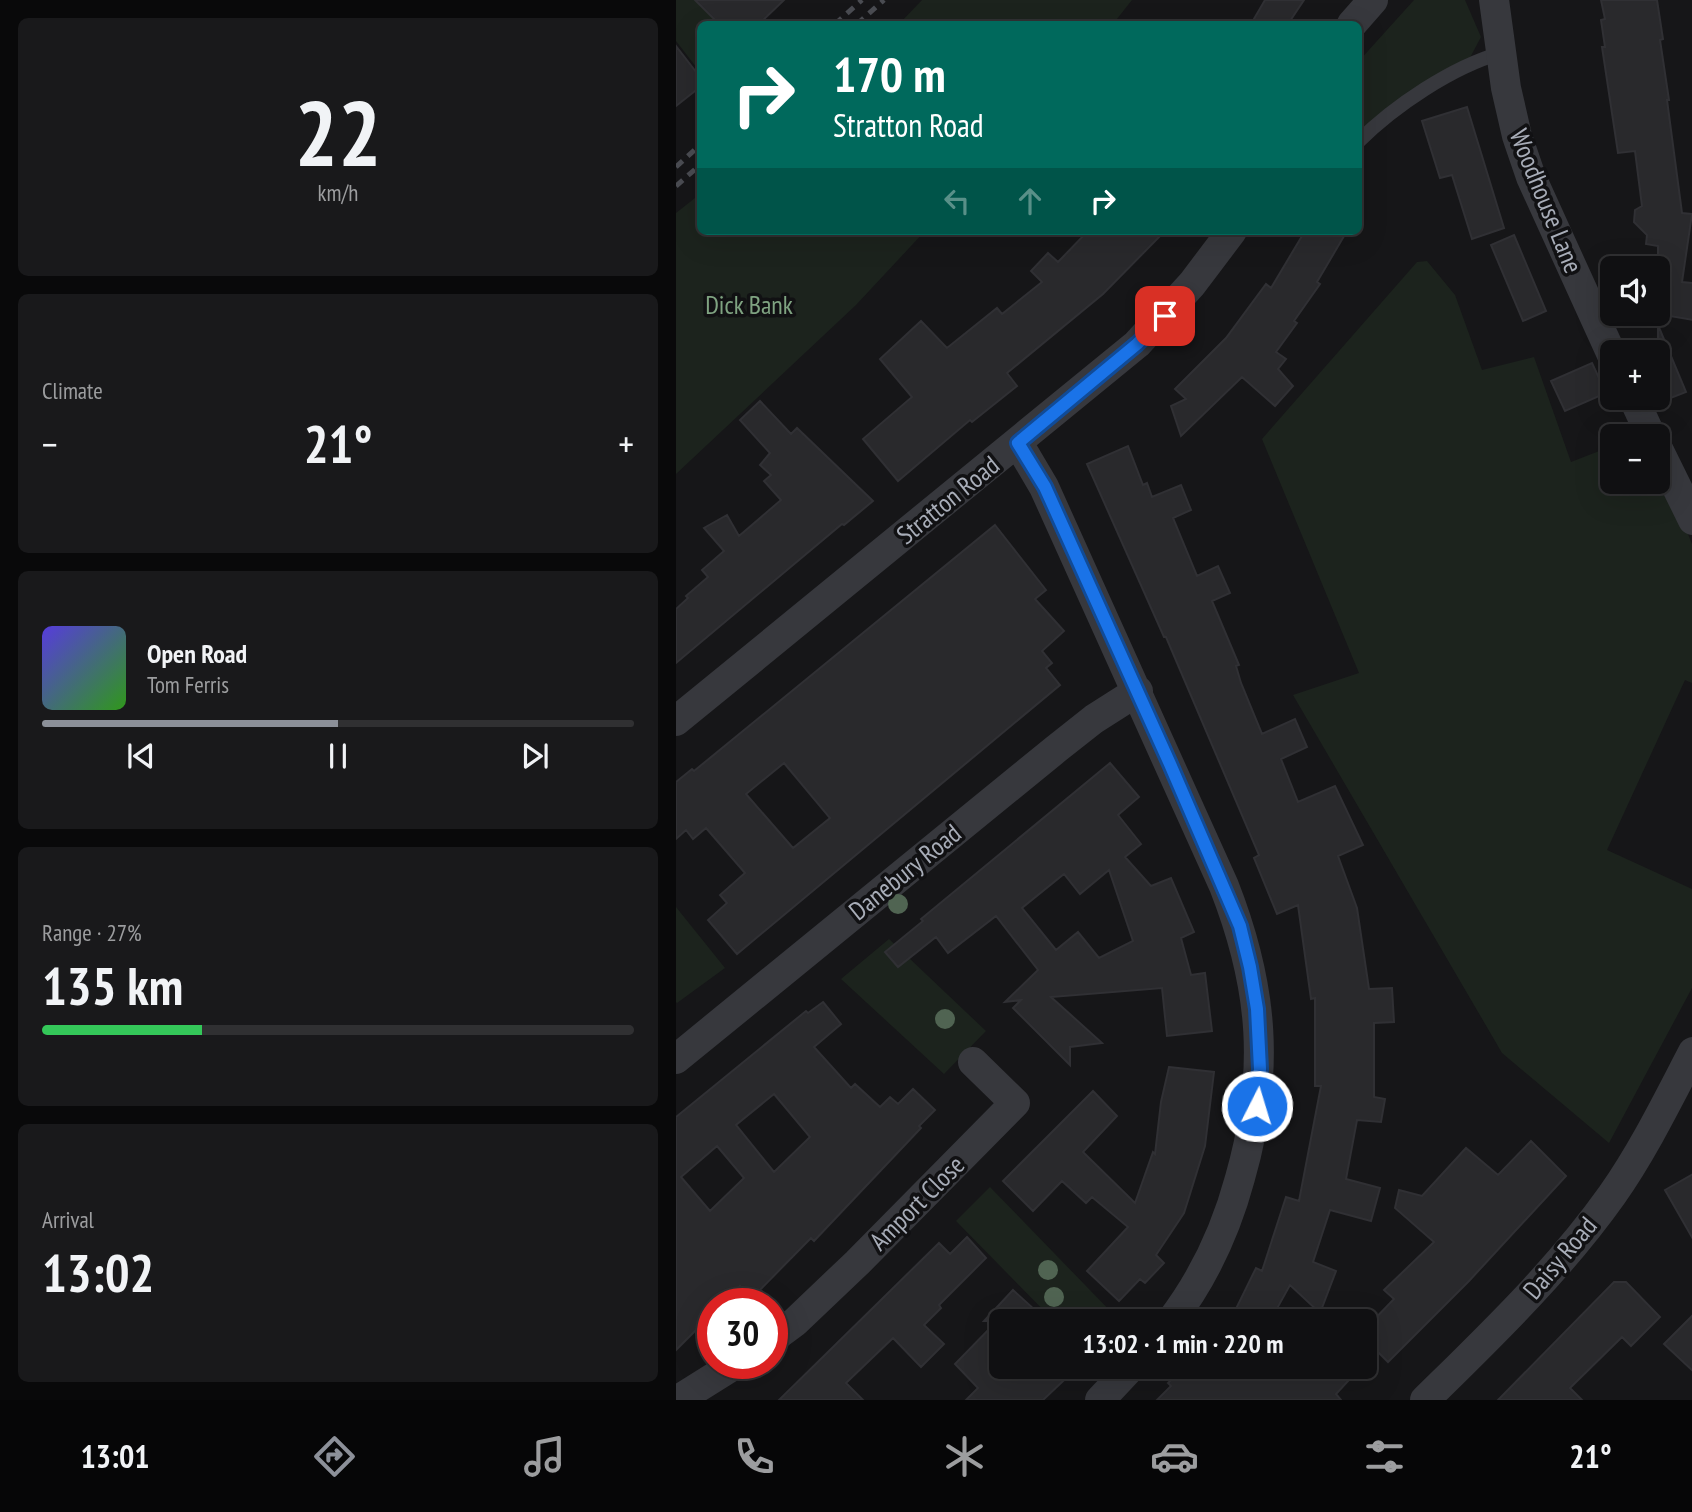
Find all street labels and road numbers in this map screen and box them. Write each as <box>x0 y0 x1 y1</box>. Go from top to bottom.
street label: Woodhouse Lane <box>1503 124 1590 278</box>
street label: Stratton Road <box>890 448 1006 551</box>
street label: Danebury Road <box>842 816 967 927</box>
street label: Amport Close <box>862 1148 971 1257</box>
street label: Daisy Road <box>1516 1210 1604 1306</box>

